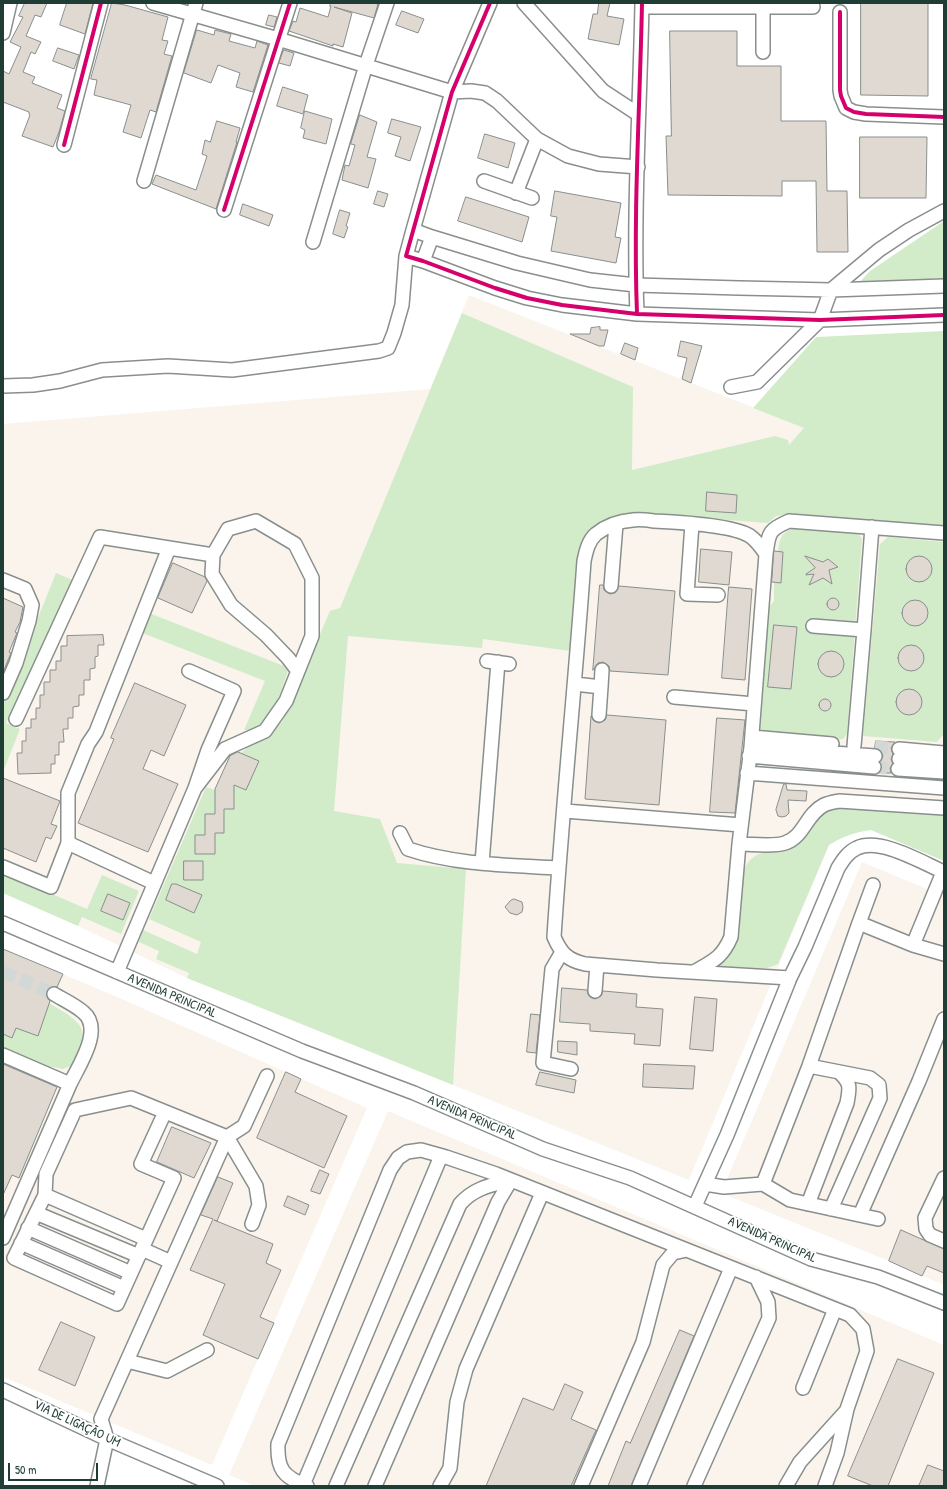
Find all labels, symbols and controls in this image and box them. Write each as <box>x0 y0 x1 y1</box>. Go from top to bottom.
street label: AVENIDA PRINCIPAL <box>125 970 219 1022</box>
street label: AVENIDA PRINCIPAL <box>425 1092 519 1144</box>
street label: AVENIDA PRINCIPAL <box>726 1214 818 1266</box>
street label: VIA DE LIGAÇÃO UM <box>31 1397 123 1451</box>
scale bar <box>10 1455 100 1481</box>
text: 50 m <box>15 1461 36 1478</box>

